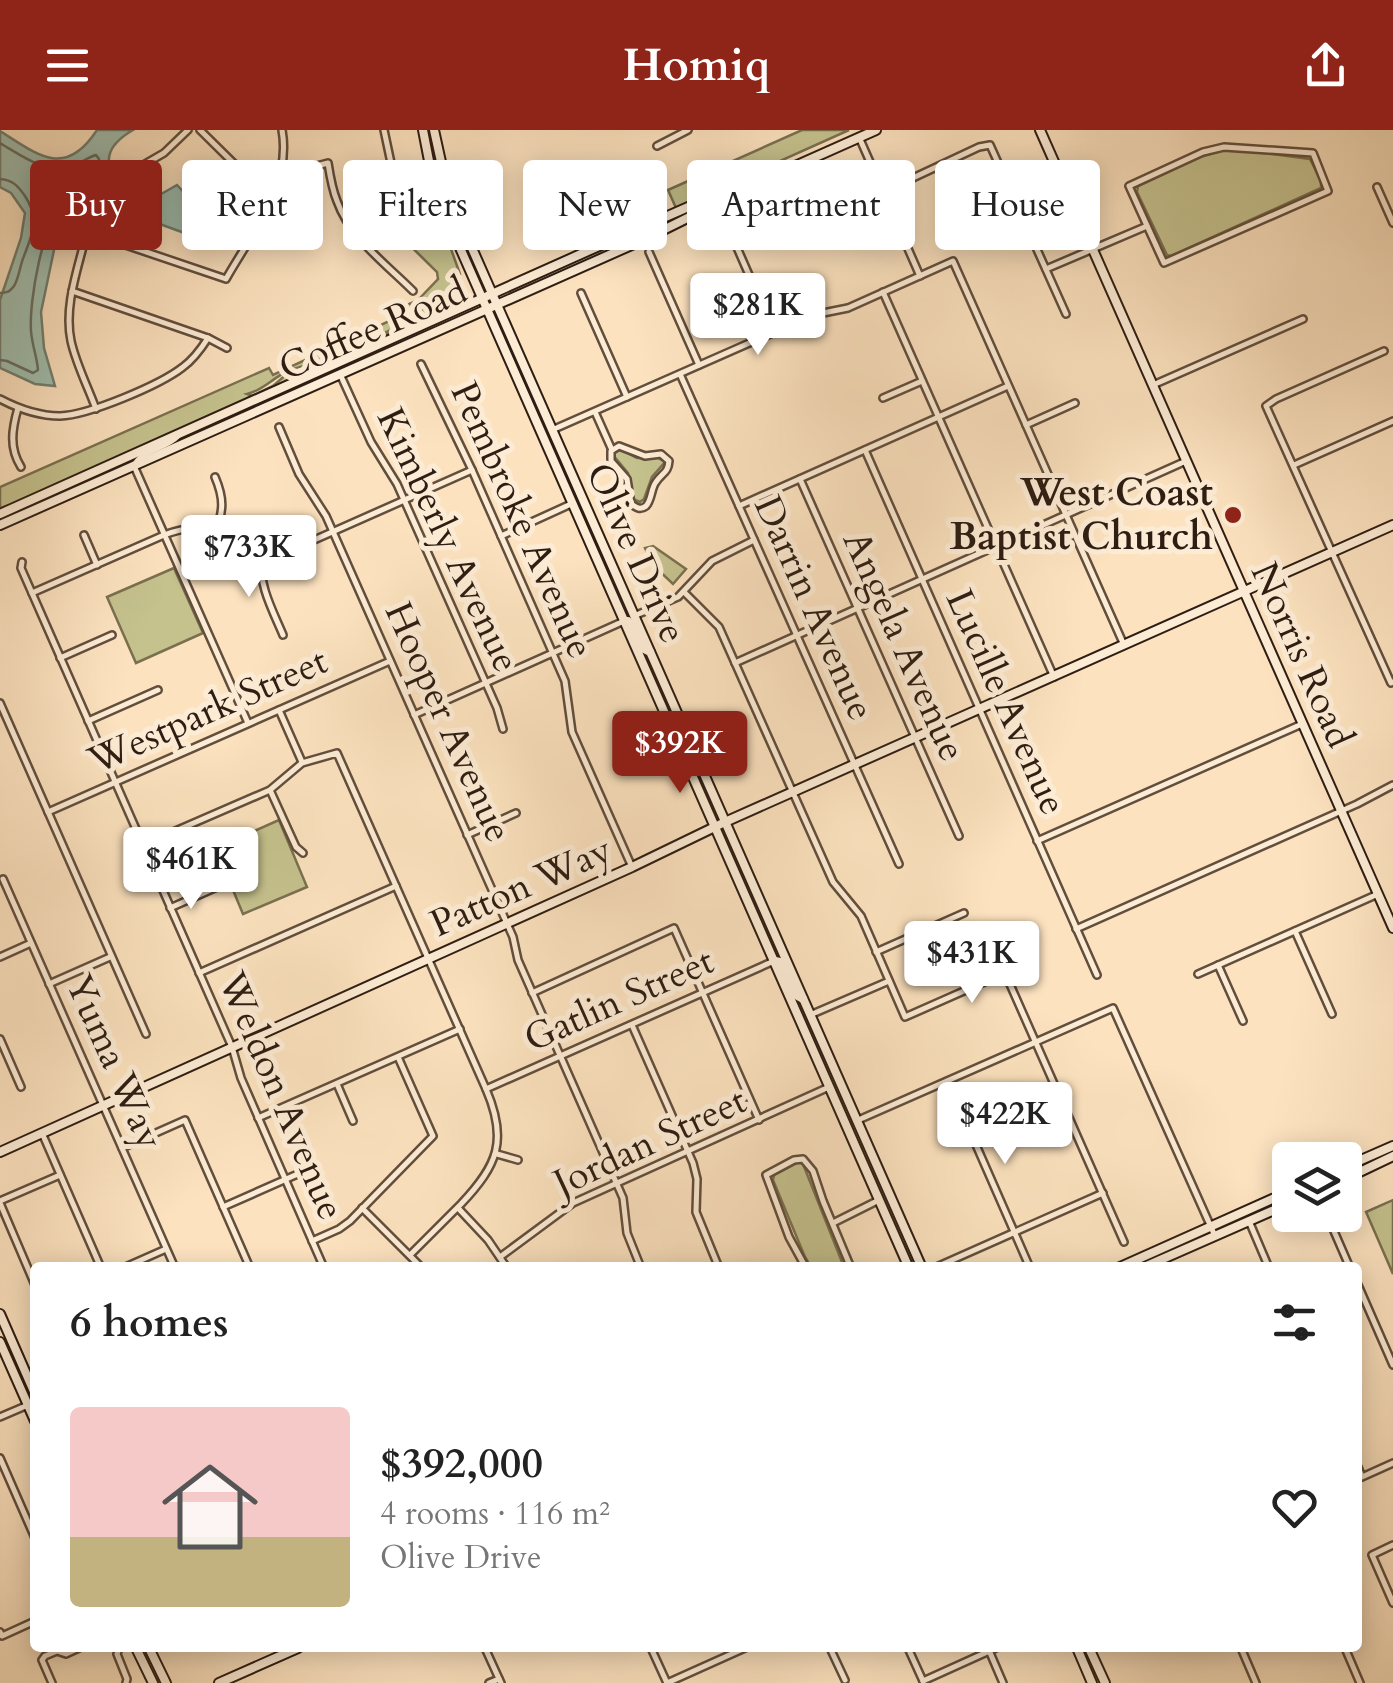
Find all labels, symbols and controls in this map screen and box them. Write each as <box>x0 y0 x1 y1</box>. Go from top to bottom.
text: Homiq <box>623 35 770 96</box>
icon: menu <box>40 38 95 93</box>
icon: share <box>1298 38 1353 93</box>
chip: Buy <box>30 160 162 250</box>
chip: Rent <box>182 160 323 250</box>
chip: Filters <box>343 160 503 250</box>
chip: New <box>523 160 667 250</box>
chip: Apartment <box>687 160 915 250</box>
chip: House <box>935 160 1100 250</box>
street label: Coffee Road <box>271 264 475 394</box>
pin: $281K <box>688 273 828 358</box>
text: $281K <box>712 283 804 327</box>
street label: Pembroke Avenue <box>438 373 606 667</box>
street label: Kimberly Avenue <box>364 400 532 680</box>
street label: Olive Drive <box>573 455 699 651</box>
place label: West Coast Baptist Church <box>950 467 1213 563</box>
street label: Darrin Avenue <box>741 487 887 729</box>
marker: West Coast Baptist Church <box>1222 504 1244 526</box>
pin: $733K <box>179 515 319 600</box>
street label: Angela Avenue <box>830 523 978 769</box>
text: $733K <box>203 525 295 569</box>
street label: Norris Road <box>1238 554 1366 756</box>
street label: Lucille Avenue <box>933 581 1079 823</box>
street label: Hooper Avenue <box>372 594 524 850</box>
street label: Westpark Street <box>79 635 336 787</box>
pin: $392K <box>610 711 750 796</box>
text: $392K <box>634 721 726 765</box>
street label: Patton Way <box>422 824 620 950</box>
pin: $461K <box>121 827 261 912</box>
text: $461K <box>145 837 237 881</box>
pin: $431K <box>902 921 1042 1006</box>
text: $431K <box>926 931 1018 975</box>
street label: Gatlin Street <box>516 935 722 1065</box>
street label: Weldon Avenue <box>205 963 357 1228</box>
street label: Yuma Way <box>52 966 176 1158</box>
street label: Jordan Street <box>541 1075 755 1211</box>
pin: $422K <box>935 1082 1075 1167</box>
text: $422K <box>959 1092 1051 1136</box>
map controls <box>1272 1142 1362 1232</box>
button: layers <box>1272 1142 1362 1232</box>
text: 6 homes <box>70 1294 228 1351</box>
icon: filters <box>1267 1295 1322 1350</box>
text: $392,000 <box>380 1435 543 1492</box>
icon: home <box>150 1447 270 1567</box>
icon: heart <box>1267 1480 1322 1535</box>
text: 4 rooms · 116 m² <box>380 1492 610 1536</box>
text: Olive Drive <box>380 1536 542 1580</box>

